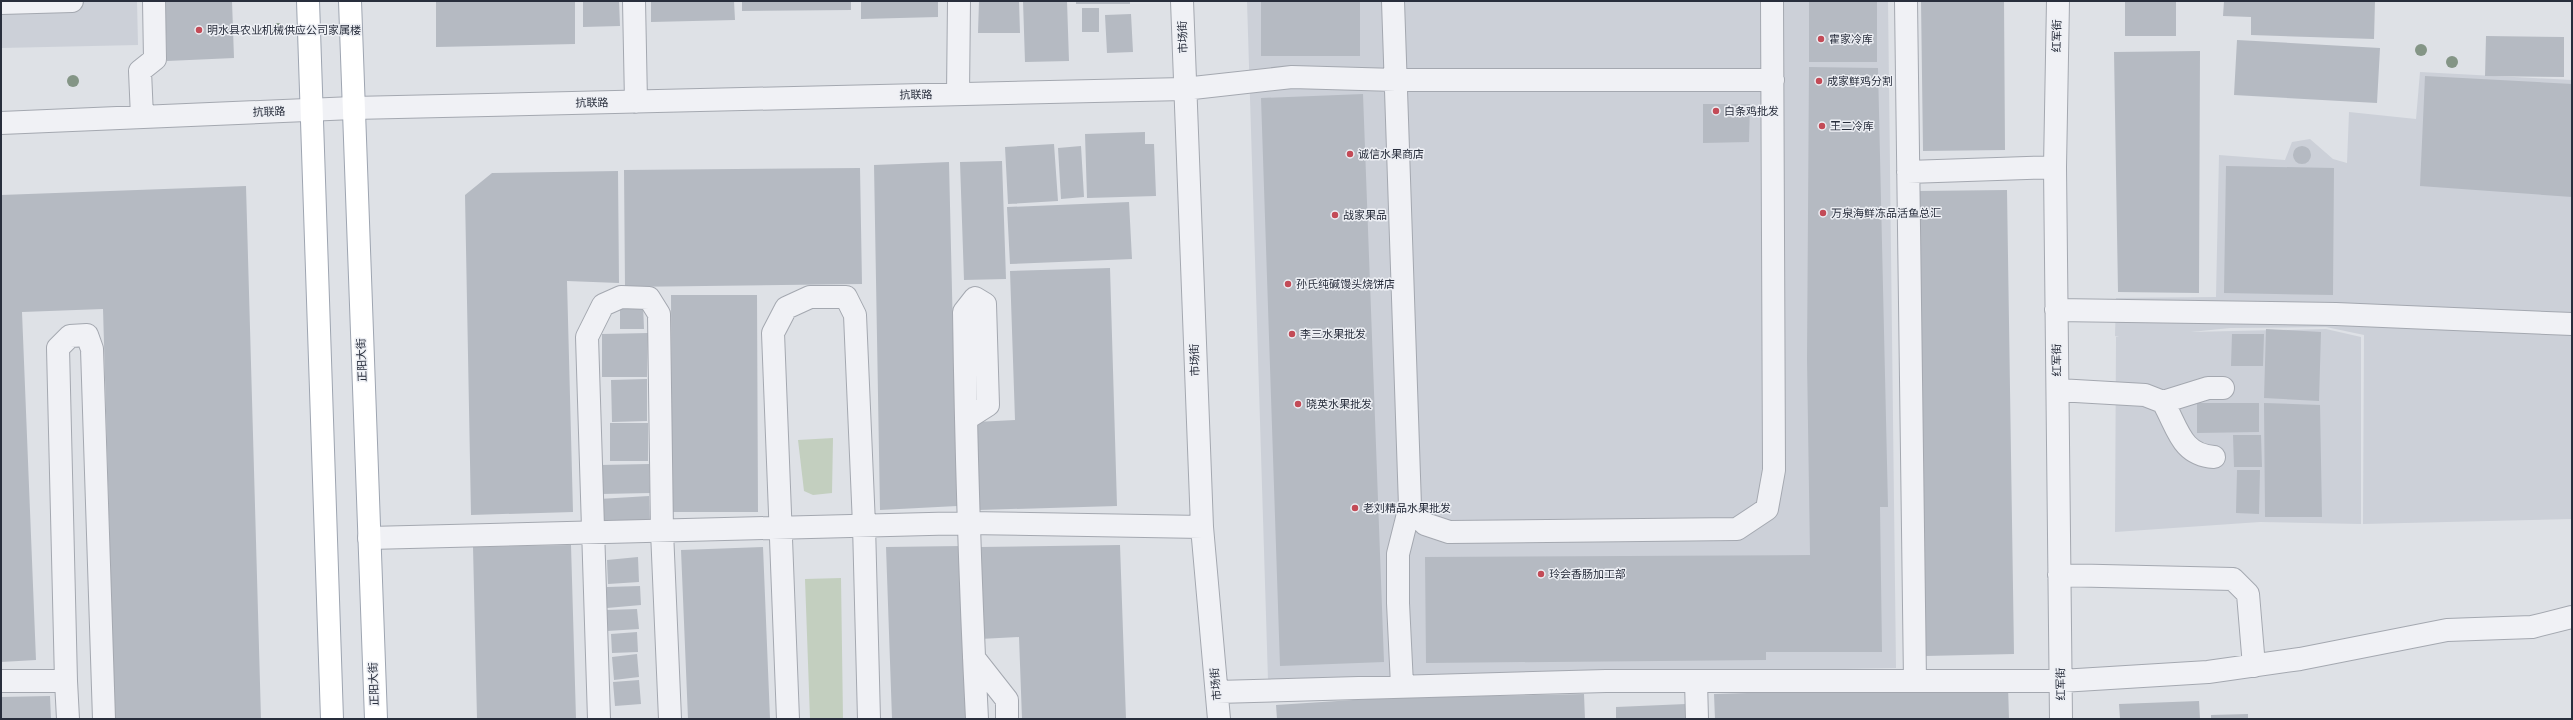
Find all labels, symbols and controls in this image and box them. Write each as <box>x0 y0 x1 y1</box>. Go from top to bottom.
street label: 红军街 <box>2050 19 2064 53</box>
street label: 市场街 <box>1176 20 1190 54</box>
place label: 明水县农业机械供应公司家属楼 <box>207 24 361 37</box>
marker: 明水县农业机械供应公司家属楼 <box>194 25 204 35</box>
place label: 霍家冷库 <box>1829 33 1873 46</box>
marker: 霍家冷库 <box>1816 34 1826 44</box>
place label: 成家鲜鸡分割 <box>1827 75 1893 88</box>
marker: 成家鲜鸡分割 <box>1814 76 1824 86</box>
street label: 抗联路 <box>899 88 933 102</box>
street label: 抗联路 <box>575 96 609 110</box>
street label: 抗联路 <box>252 105 286 119</box>
place label: 白条鸡批发 <box>1724 105 1779 118</box>
marker: 白条鸡批发 <box>1711 106 1721 116</box>
place label: 王二冷库 <box>1830 120 1874 133</box>
marker: 王二冷库 <box>1817 121 1827 131</box>
place label: 诚信水果商店 <box>1358 148 1424 161</box>
marker: 诚信水果商店 <box>1345 149 1355 159</box>
place label: 万泉海鲜冻品活鱼总汇 <box>1831 207 1941 220</box>
marker: 万泉海鲜冻品活鱼总汇 <box>1818 208 1828 218</box>
place label: 战家果品 <box>1343 209 1387 222</box>
marker: 战家果品 <box>1330 210 1340 220</box>
place label: 孙氏纯碱馒头烧饼店 <box>1296 278 1395 291</box>
marker: 孙氏纯碱馒头烧饼店 <box>1283 279 1293 289</box>
place label: 李三水果批发 <box>1300 328 1366 341</box>
marker: 李三水果批发 <box>1287 329 1297 339</box>
street label: 正阳大街 <box>355 338 369 382</box>
street label: 市场街 <box>1188 343 1202 377</box>
street label: 红军街 <box>2050 343 2064 377</box>
place label: 晓英水果批发 <box>1306 398 1372 411</box>
marker: 晓英水果批发 <box>1293 399 1303 409</box>
place label: 老刘精品水果批发 <box>1363 502 1451 515</box>
marker: 老刘精品水果批发 <box>1350 503 1360 513</box>
place label: 玲会香肠加工部 <box>1549 568 1626 581</box>
marker: 玲会香肠加工部 <box>1536 569 1546 579</box>
street label: 正阳大街 <box>367 662 381 706</box>
street label: 市场街 <box>1208 667 1224 701</box>
street label: 红军街 <box>2054 667 2068 701</box>

